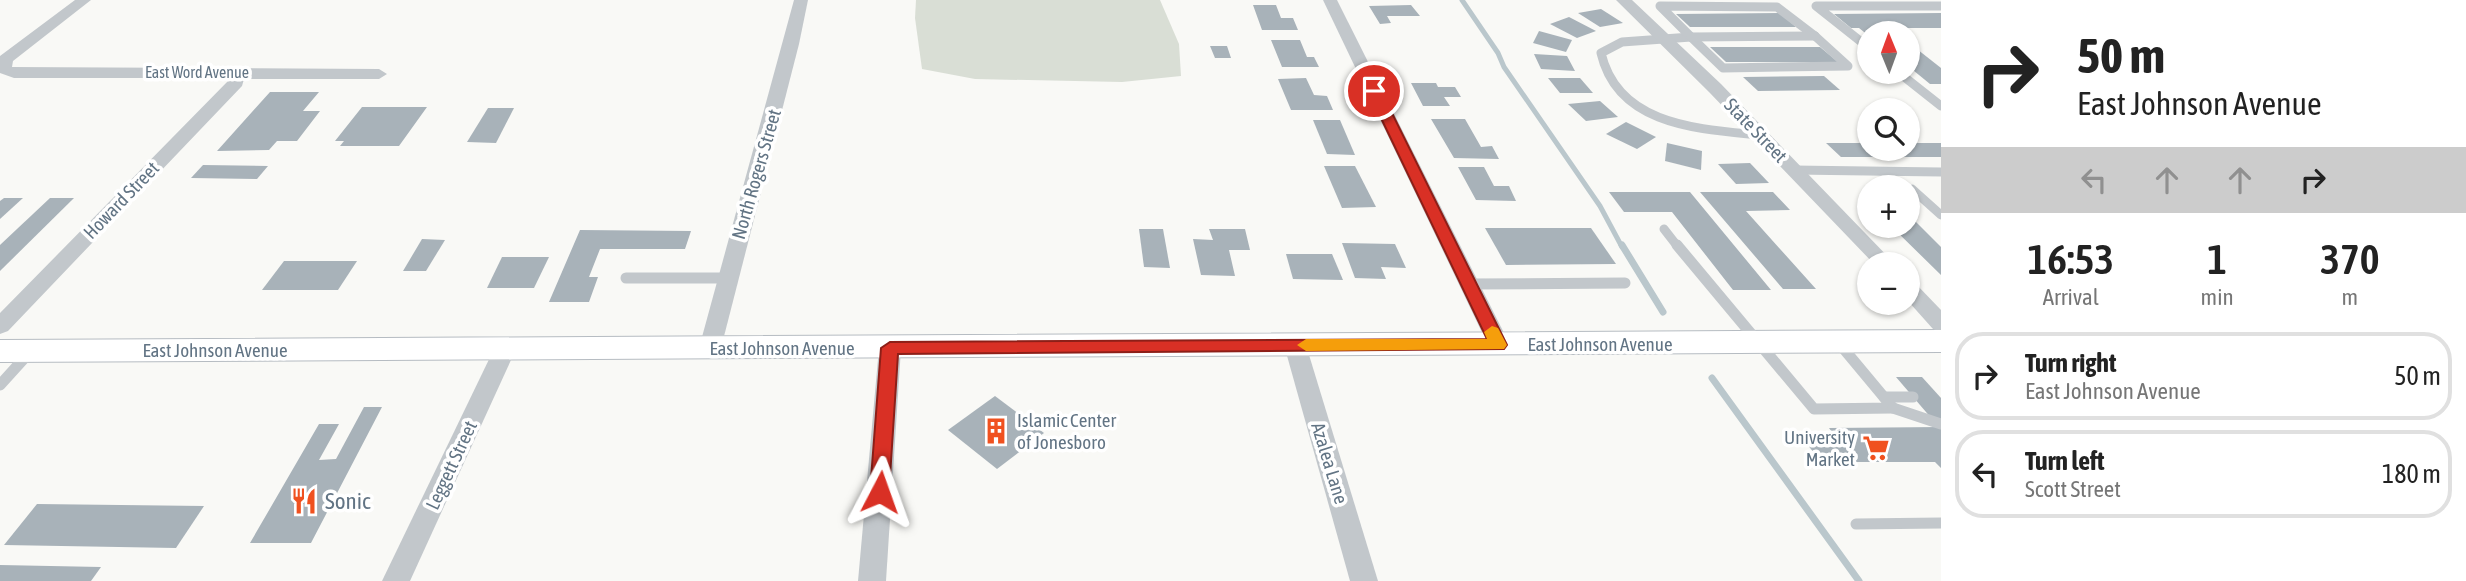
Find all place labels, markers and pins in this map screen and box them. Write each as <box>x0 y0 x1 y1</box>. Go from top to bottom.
pin <box>1344 61 1404 121</box>
place label: Islamic Center of Jonesboro <box>1017 409 1116 453</box>
building icon: Islamic Center of Jonesboro <box>981 416 1011 446</box>
place label: University Market <box>1784 426 1855 470</box>
supermarket icon: University Market <box>1861 433 1891 463</box>
restaurant icon: Sonic <box>289 486 319 516</box>
place label: Sonic <box>325 488 371 514</box>

